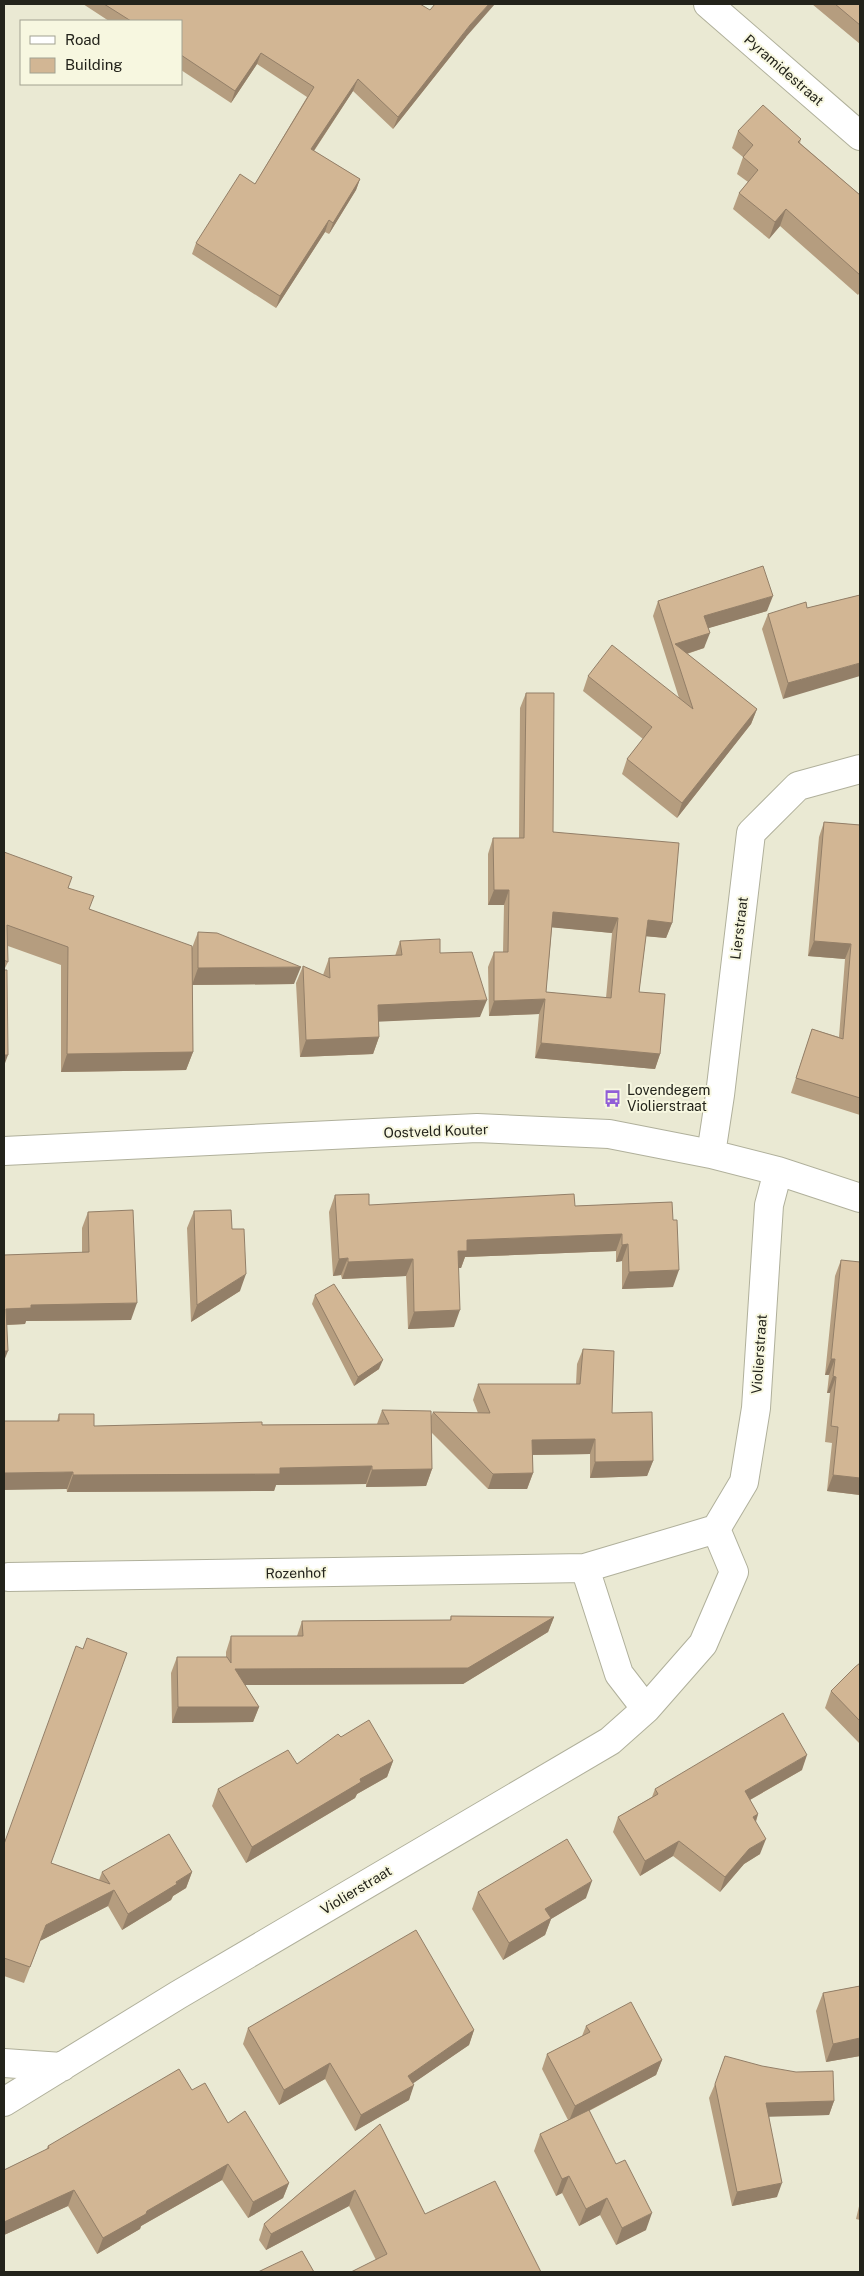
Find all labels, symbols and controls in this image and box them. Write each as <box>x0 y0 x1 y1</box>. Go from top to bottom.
legend <box>20 20 182 85</box>
text: Road <box>65 31 101 48</box>
street label: Pyramidestraat <box>741 31 827 109</box>
text: Building <box>65 56 123 73</box>
street label: Lierstraat <box>727 896 751 960</box>
place label: Lovendegem Violierstraat <box>627 1082 710 1114</box>
bus stop icon: Lovendegem Violierstraat <box>603 1088 623 1108</box>
street label: Oostveld Kouter <box>383 1121 489 1141</box>
street label: Violierstraat <box>748 1314 770 1394</box>
street label: Rozenhof <box>265 1564 327 1582</box>
street label: Violierstraat <box>318 1863 394 1917</box>

